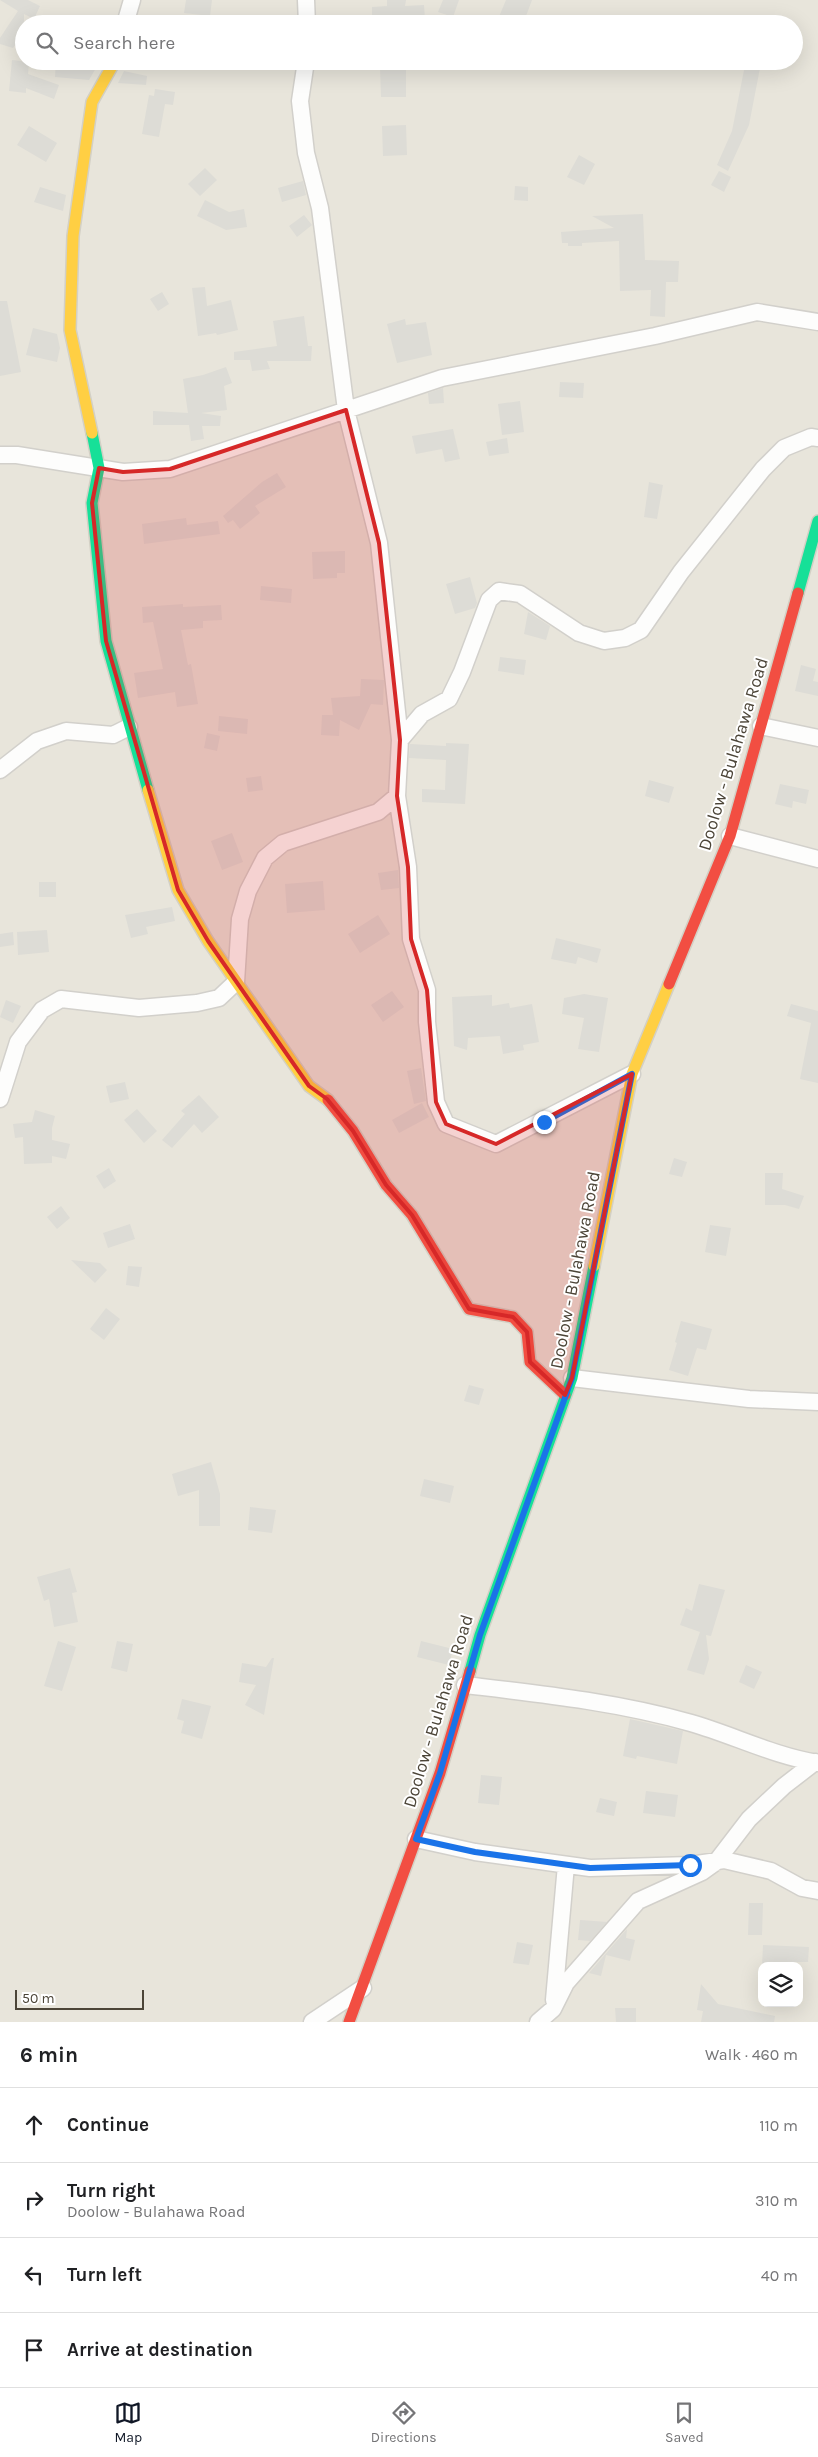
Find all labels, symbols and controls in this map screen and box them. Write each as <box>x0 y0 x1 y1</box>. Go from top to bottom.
search box <box>15 15 803 70</box>
icon: search <box>33 29 61 57</box>
text: Search here <box>73 32 175 54</box>
street label: Doolow - Bulahawa Road <box>693 655 773 853</box>
route end <box>533 1111 556 1134</box>
street label: Doolow - Bulahawa Road <box>545 1169 605 1371</box>
street label: Doolow - Bulahawa Road <box>398 1612 478 1810</box>
route start <box>679 1854 702 1877</box>
map controls <box>758 1962 803 2007</box>
button: layers <box>758 1962 803 2007</box>
scale bar <box>15 1987 144 2010</box>
text: 50 m <box>22 1990 55 2007</box>
text: 6 min <box>20 2043 78 2067</box>
text: Walk · 460 m <box>705 2045 798 2064</box>
icon: ahead <box>20 2111 48 2139</box>
text: Continue <box>67 2114 149 2136</box>
text: 110 m <box>759 2116 798 2135</box>
text: Turn right <box>67 2180 156 2202</box>
icon: right <box>20 2186 48 2214</box>
text: 310 m <box>755 2191 798 2210</box>
text: Doolow - Bulahawa Road <box>67 2202 245 2221</box>
icon: left <box>20 2261 48 2289</box>
text: Turn left <box>67 2264 142 2286</box>
text: 40 m <box>761 2266 798 2285</box>
icon: arrive <box>20 2336 48 2364</box>
text: Arrive at destination <box>67 2339 253 2361</box>
tab: Map <box>114 2399 142 2446</box>
tab: Directions <box>371 2399 437 2446</box>
tab: Saved <box>665 2399 704 2446</box>

